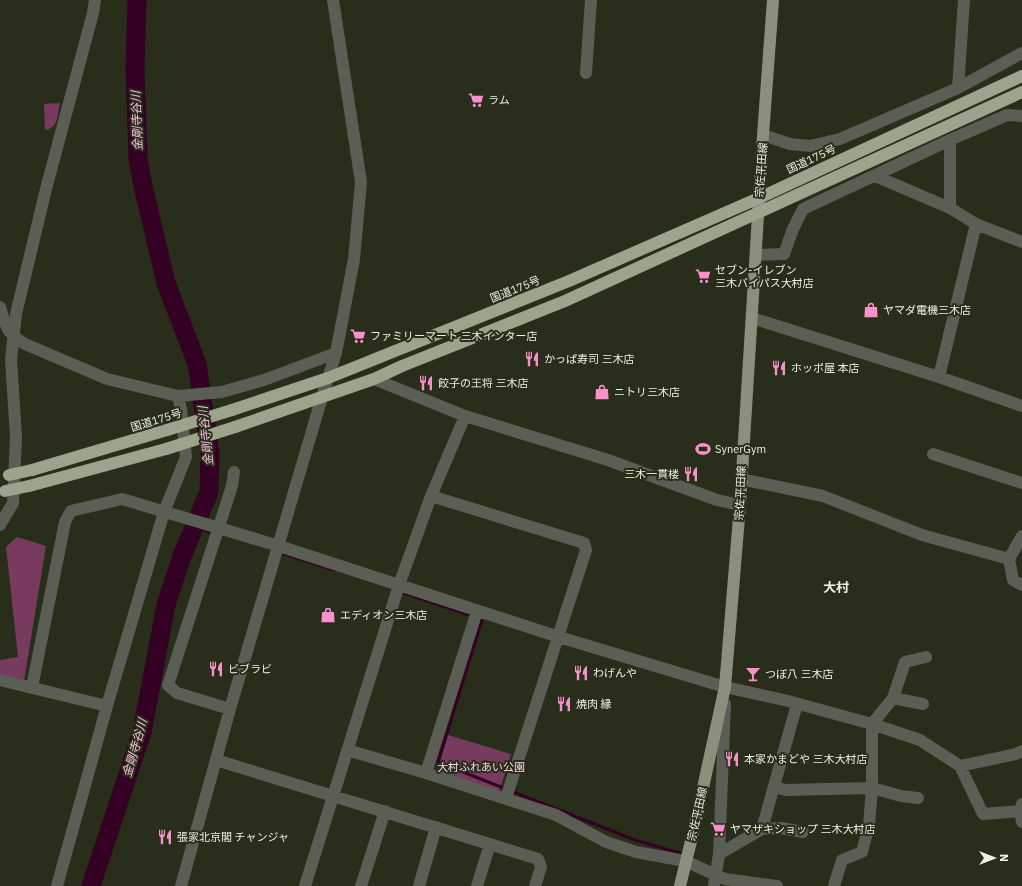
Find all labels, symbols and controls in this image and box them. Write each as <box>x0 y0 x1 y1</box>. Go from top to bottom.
water label: 金剛寺谷川 <box>128 89 145 151</box>
supermarket icon: ラム <box>467 91 485 109</box>
place label: ラム <box>488 93 510 107</box>
street label: 国道175号 <box>784 141 838 177</box>
street label: 宗佐平田線 <box>752 142 770 198</box>
place label: セブン-イレブン 三木バイパス大村店 <box>715 263 814 290</box>
supermarket icon: セブン-イレブン 三木バイパス大村店 <box>694 267 712 285</box>
street label: 国道175号 <box>488 273 542 305</box>
shop icon: ヤマダ電機三木店 <box>862 301 880 319</box>
place label: ヤマダ電機三木店 <box>883 303 971 317</box>
supermarket icon: ファミリーマート 三木インター店 <box>349 327 367 345</box>
place label: ファミリーマート 三木インター店 <box>370 329 538 343</box>
restaurant icon: かっぱ寿司 三木店 <box>523 350 541 368</box>
place label: かっぱ寿司 三木店 <box>544 352 635 366</box>
restaurant icon: ホッポ屋 本店 <box>770 359 788 377</box>
place label: ホッポ屋 本店 <box>791 361 860 375</box>
restaurant icon: 餃子の王将 三木店 <box>417 374 435 392</box>
place label: 餃子の王将 三木店 <box>438 376 529 390</box>
shop icon: ニトリ三木店 <box>593 383 611 401</box>
place label: ニトリ三木店 <box>614 385 680 399</box>
water label: 金剛寺谷川 <box>195 403 216 467</box>
street label: 国道175号 <box>129 406 183 434</box>
sports icon: SynerGym <box>694 440 712 458</box>
place label: SynerGym <box>715 442 766 456</box>
restaurant icon: 三木一貫楼 <box>682 465 700 483</box>
street label: 宗佐平田線 <box>732 465 748 521</box>
place label: 三木一貫楼 <box>624 467 679 481</box>
district label: 大村 <box>823 579 849 596</box>
shop icon: エディオン三木店 <box>319 606 337 624</box>
place label: エディオン三木店 <box>340 608 427 622</box>
restaurant icon: ビブラビ <box>207 660 225 678</box>
place label: ビブラビ <box>228 662 272 676</box>
restaurant icon: わげんや <box>572 664 590 682</box>
bar icon: つぼ八 三木店 <box>744 665 762 683</box>
place label: わげんや <box>593 666 637 680</box>
place label: つぼ八 三木店 <box>765 667 834 681</box>
restaurant icon: 焼肉 縁 <box>555 695 573 713</box>
place label: 焼肉 縁 <box>576 697 612 711</box>
water label: 金剛寺谷川 <box>119 715 151 779</box>
restaurant icon: 本家かまどや 三木大村店 <box>723 750 741 768</box>
place label: 本家かまどや 三木大村店 <box>744 752 868 766</box>
park label: 大村ふれあい公園 <box>437 760 525 774</box>
street label: 宗佐平田線 <box>684 786 710 842</box>
supermarket icon: ヤマザキショップ 三木大村店 <box>709 820 727 838</box>
place label: ヤマザキショップ 三木大村店 <box>730 822 876 836</box>
restaurant icon: 張家北京閣 チャンジャ <box>156 828 174 846</box>
place label: 張家北京閣 チャンジャ <box>177 830 289 844</box>
north arrow <box>974 838 1014 878</box>
text: N <box>997 854 1011 862</box>

